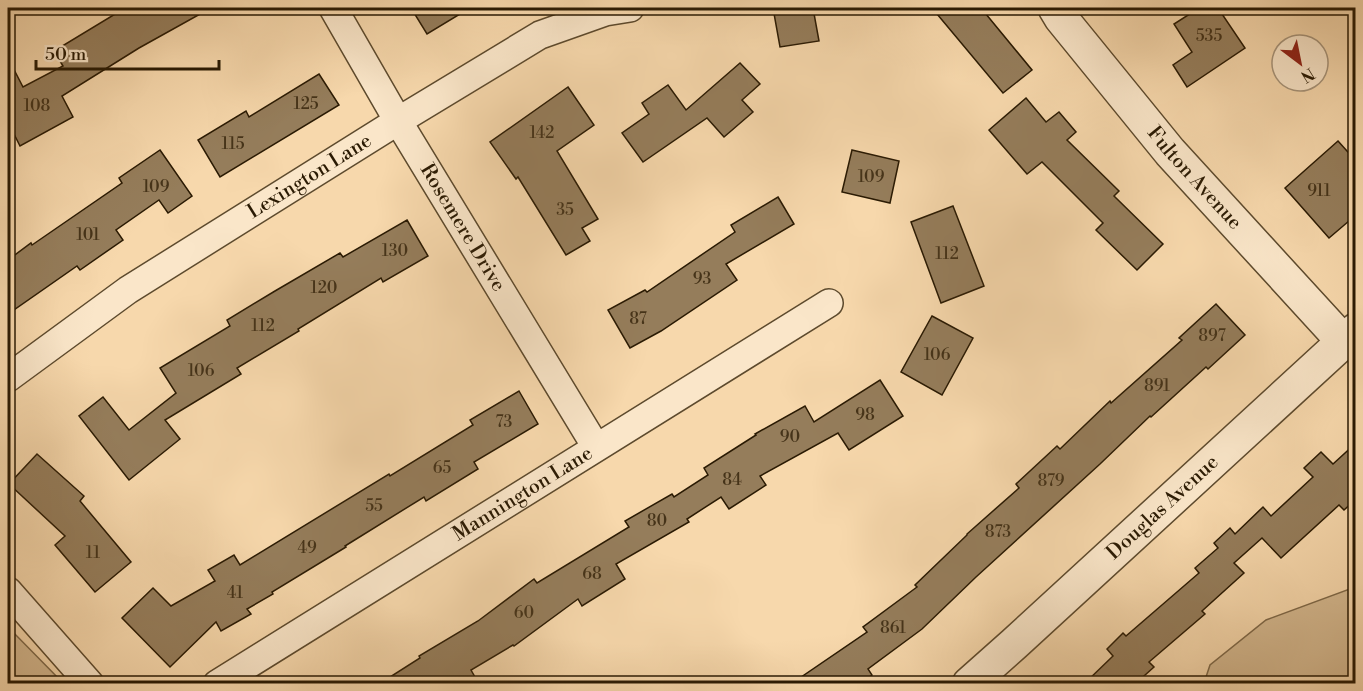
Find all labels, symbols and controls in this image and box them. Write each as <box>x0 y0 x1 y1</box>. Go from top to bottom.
house number: 535 <box>1196 26 1222 46</box>
scale bar <box>36 33 219 71</box>
north arrow <box>1270 33 1330 93</box>
text: 50 m <box>45 43 87 66</box>
text: N <box>1296 63 1318 87</box>
house number: 125 <box>293 94 319 114</box>
house number: 108 <box>24 96 51 116</box>
street label: Fulton Avenue <box>1142 121 1247 235</box>
house number: 142 <box>530 123 554 143</box>
street label: Lexington Lane <box>243 128 376 225</box>
house number: 115 <box>221 134 245 154</box>
street label: Rosemere Drive <box>414 159 511 296</box>
house number: 109 <box>858 167 885 187</box>
house number: 109 <box>143 177 170 197</box>
house number: 911 <box>1307 181 1331 201</box>
house number: 35 <box>556 200 574 220</box>
house number: 101 <box>76 225 100 245</box>
house number: 130 <box>382 241 408 261</box>
house number: 112 <box>935 244 959 264</box>
house number: 93 <box>693 269 711 289</box>
house number: 120 <box>311 278 337 298</box>
house number: 87 <box>629 309 647 329</box>
house number: 112 <box>251 316 275 336</box>
house number: 897 <box>1198 326 1226 346</box>
house number: 106 <box>924 345 951 365</box>
house number: 106 <box>188 361 215 381</box>
house number: 891 <box>1144 376 1170 396</box>
house number: 98 <box>855 405 875 425</box>
house number: 73 <box>496 412 513 432</box>
house number: 90 <box>780 427 800 447</box>
street label: Mannington Lane <box>448 441 597 547</box>
street label: Douglas Avenue <box>1101 450 1224 565</box>
house number: 65 <box>433 458 451 478</box>
house number: 84 <box>722 470 742 490</box>
house number: 879 <box>1037 471 1065 491</box>
house number: 55 <box>365 496 383 516</box>
house number: 80 <box>647 511 667 531</box>
house number: 873 <box>985 522 1011 542</box>
house number: 49 <box>297 538 317 558</box>
house number: 11 <box>86 543 100 563</box>
house number: 68 <box>582 564 602 584</box>
house number: 41 <box>227 583 243 603</box>
house number: 60 <box>514 603 534 623</box>
house number: 861 <box>880 618 906 638</box>

